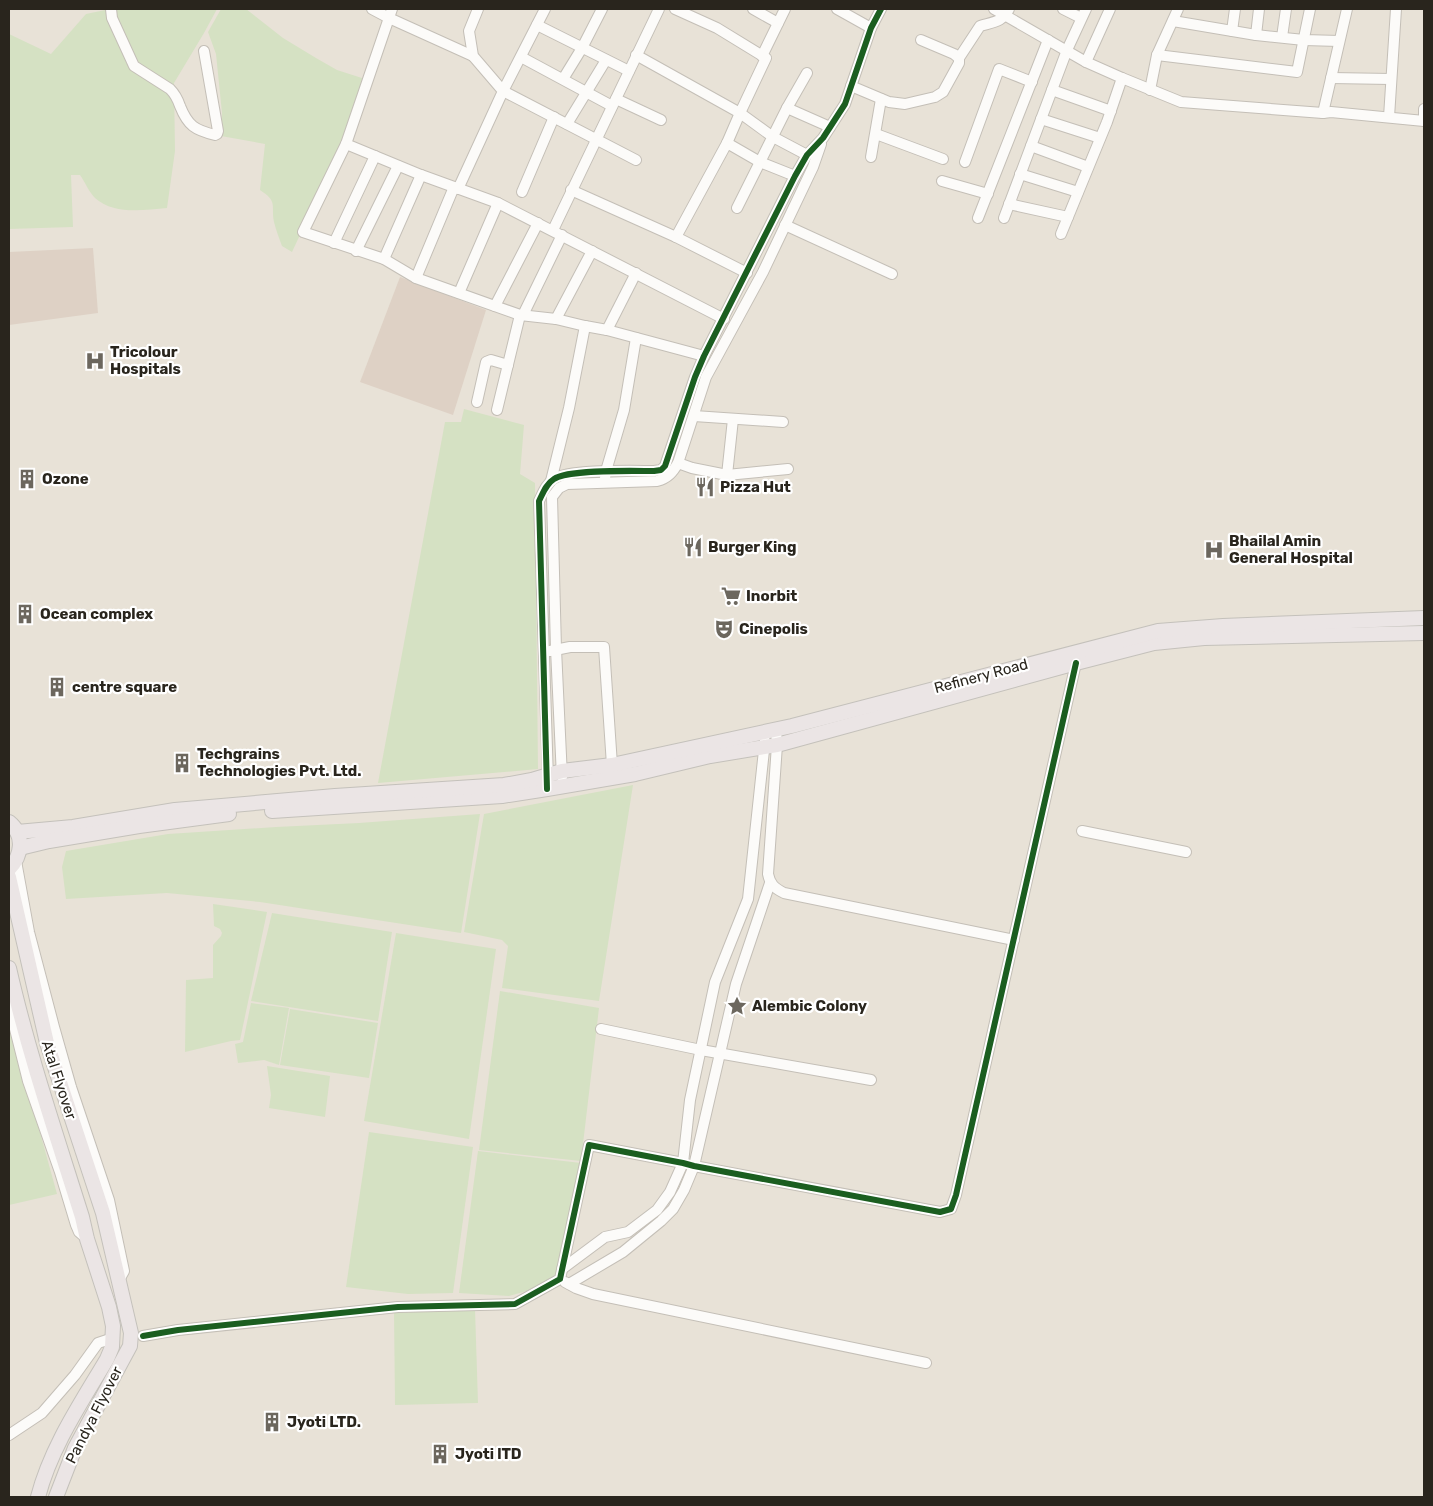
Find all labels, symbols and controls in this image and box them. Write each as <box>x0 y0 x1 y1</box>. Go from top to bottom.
place label: Tricolour Hospitals <box>110 343 181 378</box>
hospital icon: Tricolour Hospitals <box>84 350 106 372</box>
building icon: Ozone <box>16 468 38 490</box>
place label: Ozone <box>42 470 89 488</box>
restaurant icon: Pizza Hut <box>694 476 716 498</box>
place label: Pizza Hut <box>720 478 791 496</box>
place label: Bhailal Amin General Hospital <box>1229 532 1353 567</box>
restaurant icon: Burger King <box>682 536 704 558</box>
place label: Burger King <box>708 538 796 556</box>
hospital icon: Bhailal Amin General Hospital <box>1203 539 1225 561</box>
supermarket icon: Inorbit <box>720 585 742 607</box>
place label: Inorbit <box>746 587 797 605</box>
building icon: Ocean complex <box>14 603 36 625</box>
place label: Ocean complex <box>40 605 153 623</box>
theatre icon: Cinepolis <box>713 618 735 640</box>
place label: Cinepolis <box>739 620 808 638</box>
street label: Refinery Road <box>932 655 1030 697</box>
building icon: centre square <box>46 676 68 698</box>
place label: centre square <box>72 678 177 696</box>
place label: Techgrains Technologies Pvt. Ltd. <box>197 745 361 780</box>
building icon: Techgrains Technologies Pvt. Ltd. <box>171 752 193 774</box>
place icon: Alembic Colony <box>726 995 748 1017</box>
place label: Alembic Colony <box>752 997 867 1015</box>
street label: Atal Flyover <box>38 1038 80 1122</box>
street label: Pandya Flyover <box>62 1363 126 1467</box>
building icon: Jyoti LTD. <box>261 1411 283 1433</box>
place label: Jyoti LTD. <box>287 1413 361 1431</box>
building icon: Jyoti lTD <box>429 1443 451 1465</box>
place label: Jyoti lTD <box>455 1445 522 1463</box>

